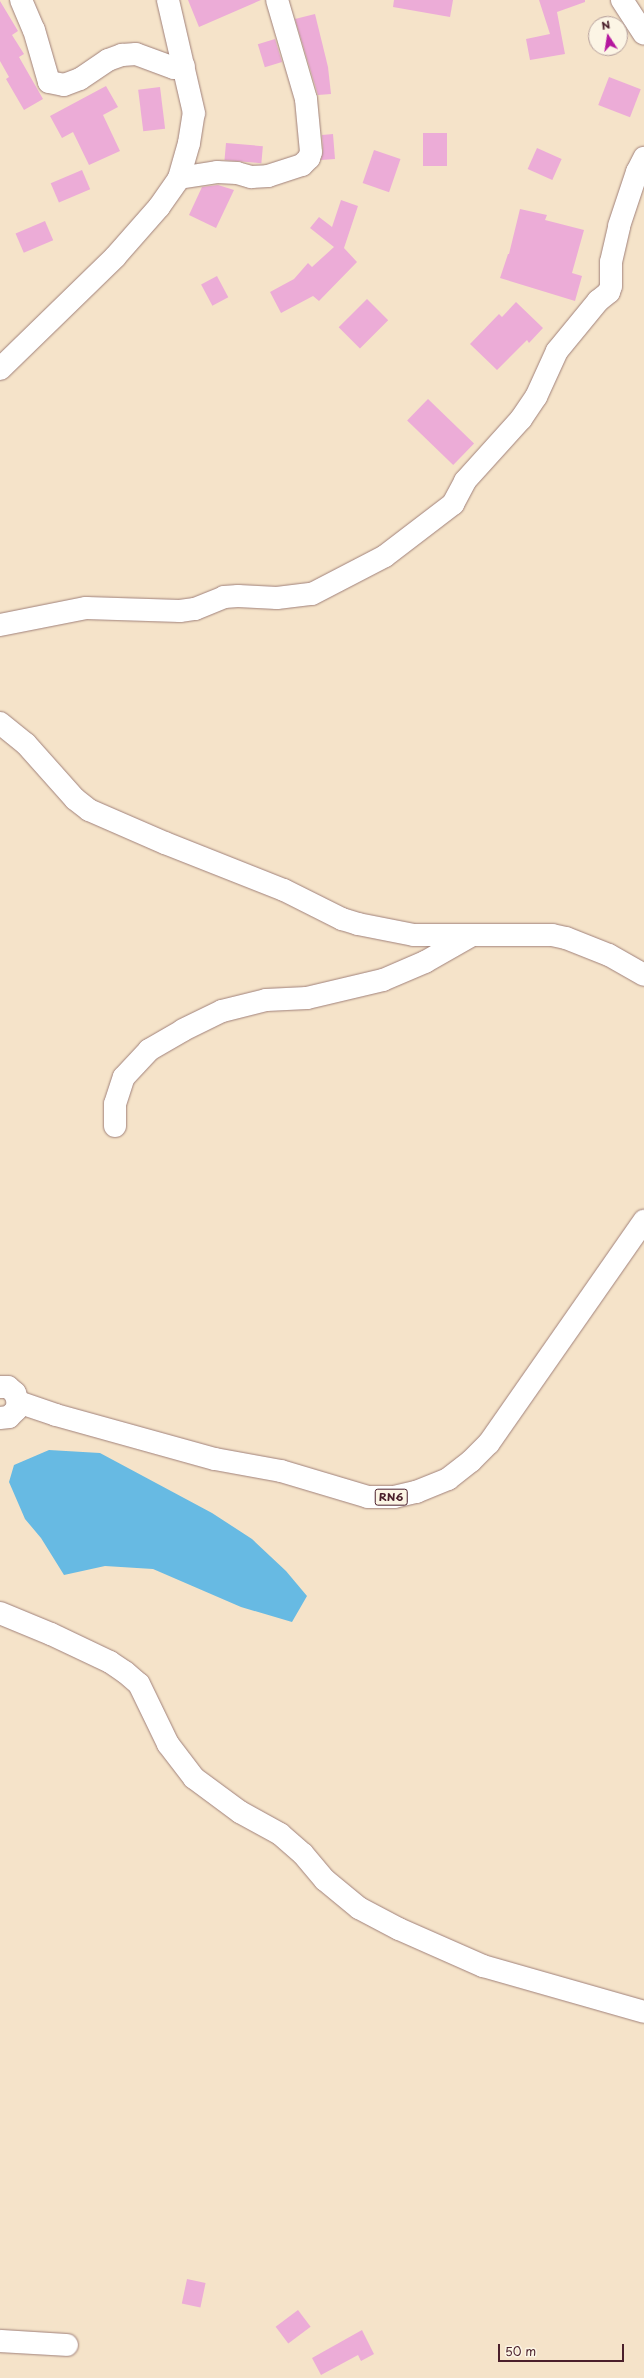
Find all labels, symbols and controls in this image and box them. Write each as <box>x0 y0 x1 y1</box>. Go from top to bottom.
north arrow <box>588 16 628 56</box>
text: N <box>600 16 612 34</box>
road number: RN6 <box>374 1488 408 1506</box>
scale bar <box>500 2336 626 2362</box>
text: 50 m <box>505 2342 536 2360</box>

